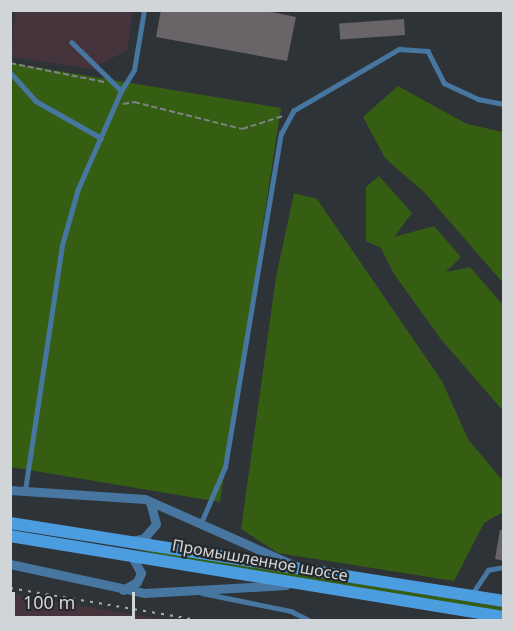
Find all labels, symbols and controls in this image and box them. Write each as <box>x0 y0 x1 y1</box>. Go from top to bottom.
street label: Промышленное шоссе <box>171 535 349 585</box>
scale bar <box>15 580 138 618</box>
text: 100 m <box>23 590 75 614</box>

